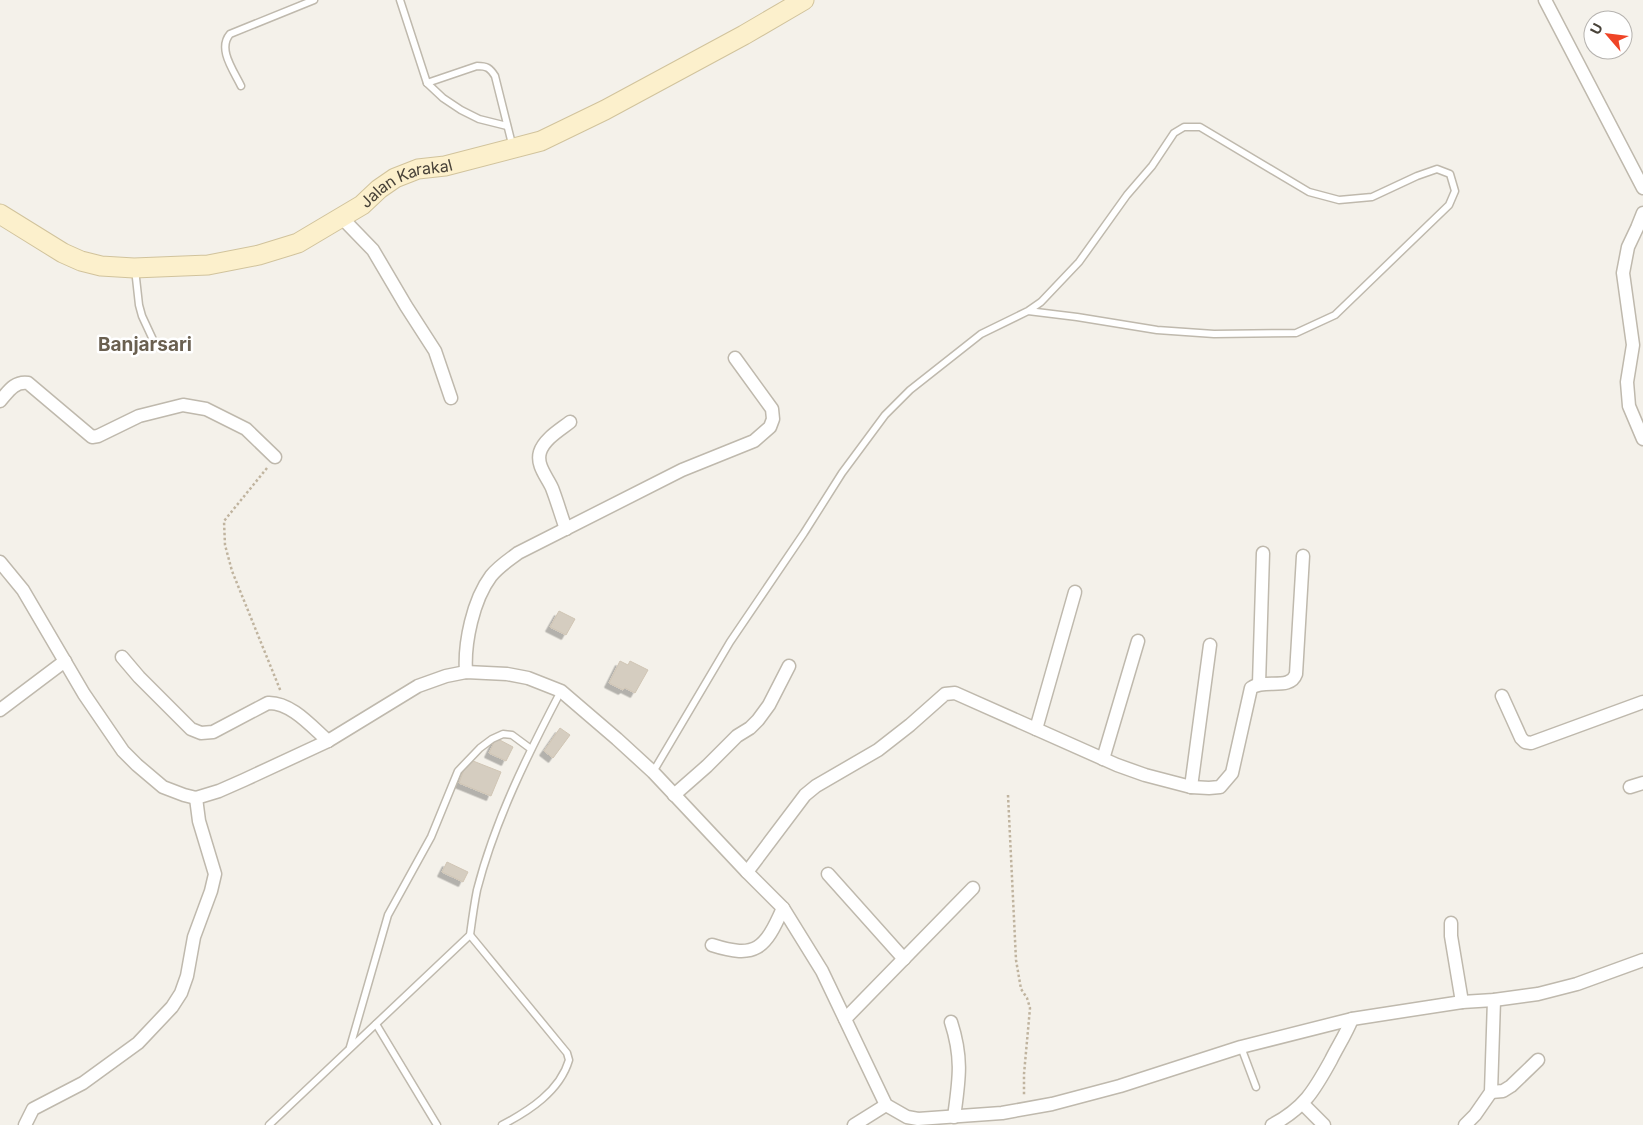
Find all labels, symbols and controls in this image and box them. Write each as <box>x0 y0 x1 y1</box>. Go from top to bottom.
north arrow <box>1583 10 1633 60</box>
text: U <box>1586 20 1606 37</box>
street label: Jalan Karakal <box>356 154 455 212</box>
district label: Banjarsari <box>98 333 192 356</box>

